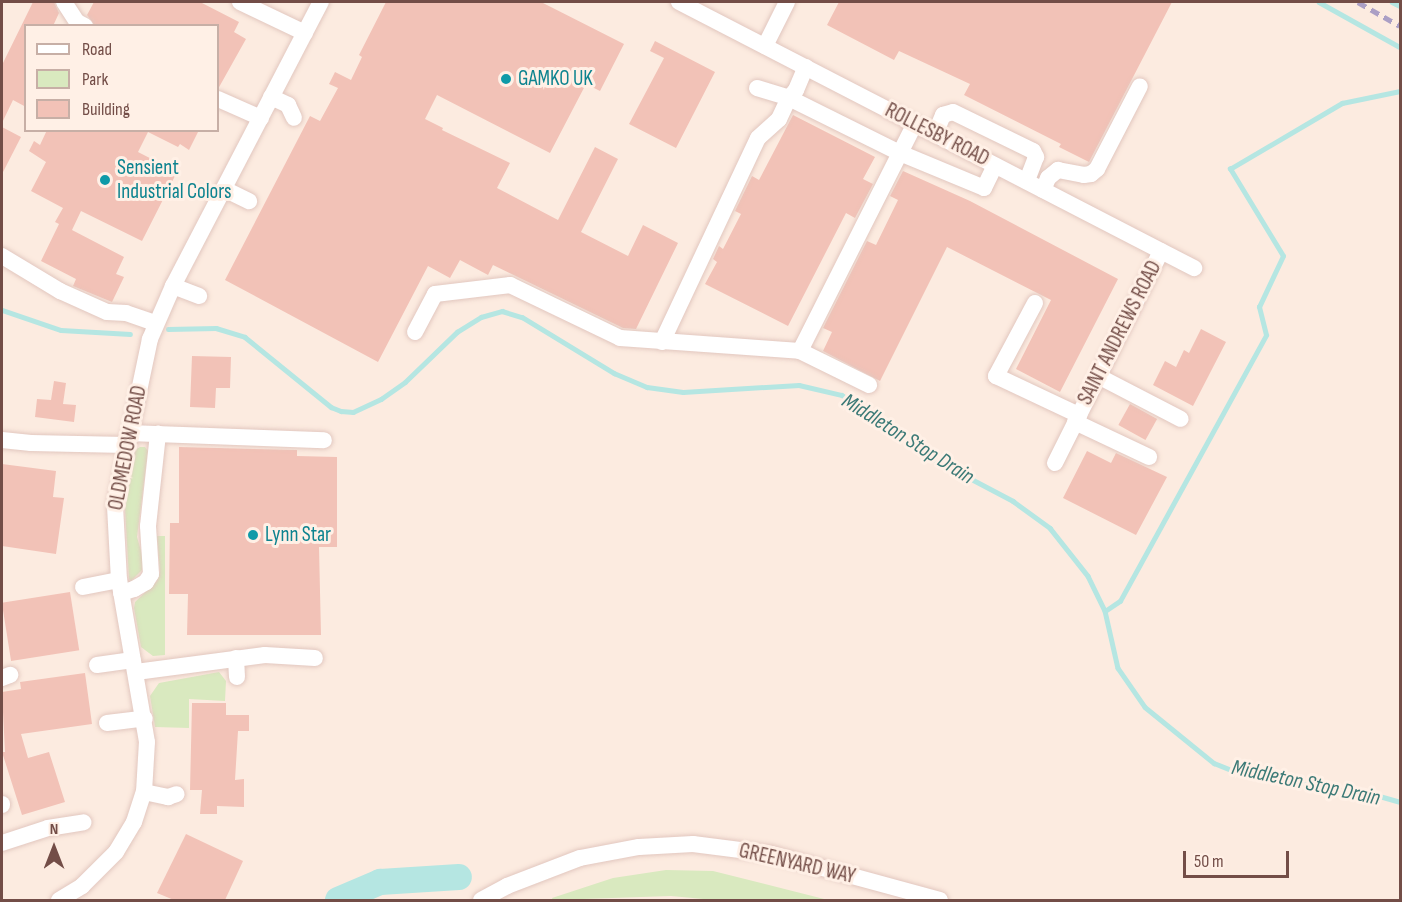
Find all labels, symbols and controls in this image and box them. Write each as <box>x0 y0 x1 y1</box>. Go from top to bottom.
legend <box>24 24 219 132</box>
text: Road <box>82 39 112 60</box>
place label: GAMKO UK <box>518 66 593 92</box>
text: Park <box>82 69 108 90</box>
marker: GAMKO UK <box>499 72 513 86</box>
street label: ROLLESBY ROAD <box>881 98 993 172</box>
text: Building <box>82 99 130 120</box>
place label: Sensient Industrial Colors <box>117 155 232 205</box>
marker: Sensient Industrial Colors <box>98 173 112 187</box>
street label: SAINT ANDREWS ROAD <box>1073 257 1167 409</box>
street label: OLDMEDOW ROAD <box>104 384 152 512</box>
water label: Middleton Stop Drain <box>837 388 979 490</box>
place label: Lynn Star <box>265 522 331 548</box>
marker: Lynn Star <box>246 528 260 542</box>
water label: Middleton Stop Drain <box>1229 754 1383 812</box>
north arrow <box>24 818 84 878</box>
text: N <box>50 820 58 839</box>
street label: GREENYARD WAY <box>736 838 858 890</box>
scale bar <box>1186 839 1292 877</box>
text: 50 m <box>1194 851 1224 872</box>

